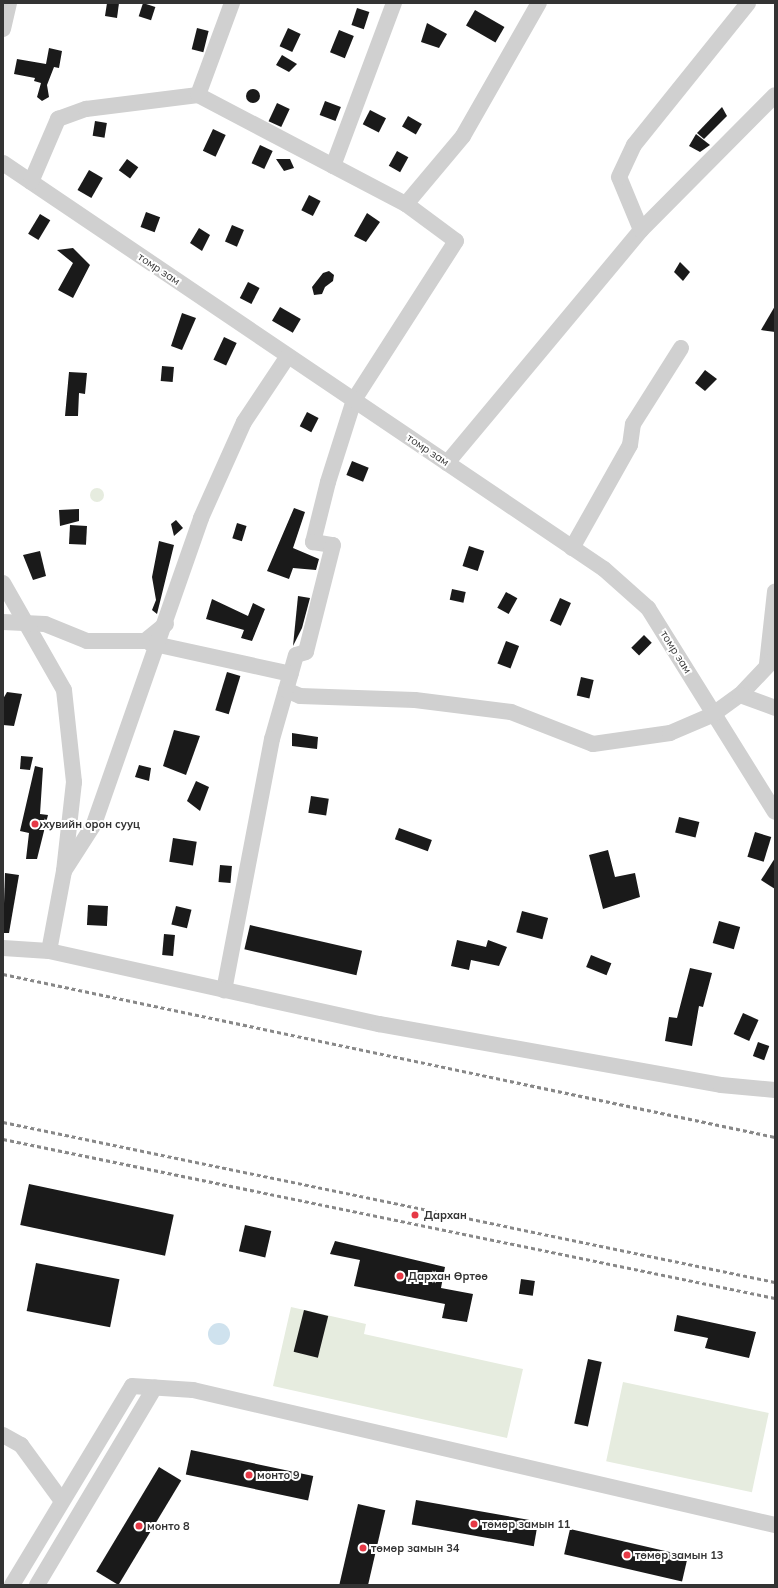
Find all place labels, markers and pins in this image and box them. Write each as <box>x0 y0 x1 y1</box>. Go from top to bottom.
place label: хувийн орон сууц <box>43 817 140 831</box>
marker: хувийн орон сууц <box>30 819 40 829</box>
place label: Дархан <box>424 1208 467 1222</box>
marker: Дархан <box>409 1209 421 1221</box>
place label: Дархан Өртөө <box>408 1269 488 1283</box>
marker: Дархан Өртөө <box>395 1271 405 1281</box>
place label: монто 9 <box>257 1468 300 1482</box>
marker: монто 9 <box>244 1470 254 1480</box>
place label: төмөр замын 11 <box>482 1517 570 1531</box>
place label: монто 8 <box>147 1519 190 1533</box>
marker: төмөр замын 11 <box>469 1519 479 1529</box>
marker: монто 8 <box>134 1521 144 1531</box>
place label: төмөр замын 34 <box>371 1541 459 1555</box>
marker: төмөр замын 34 <box>358 1543 368 1553</box>
place label: төмөр замын 13 <box>635 1548 723 1562</box>
marker: төмөр замын 13 <box>622 1550 632 1560</box>

